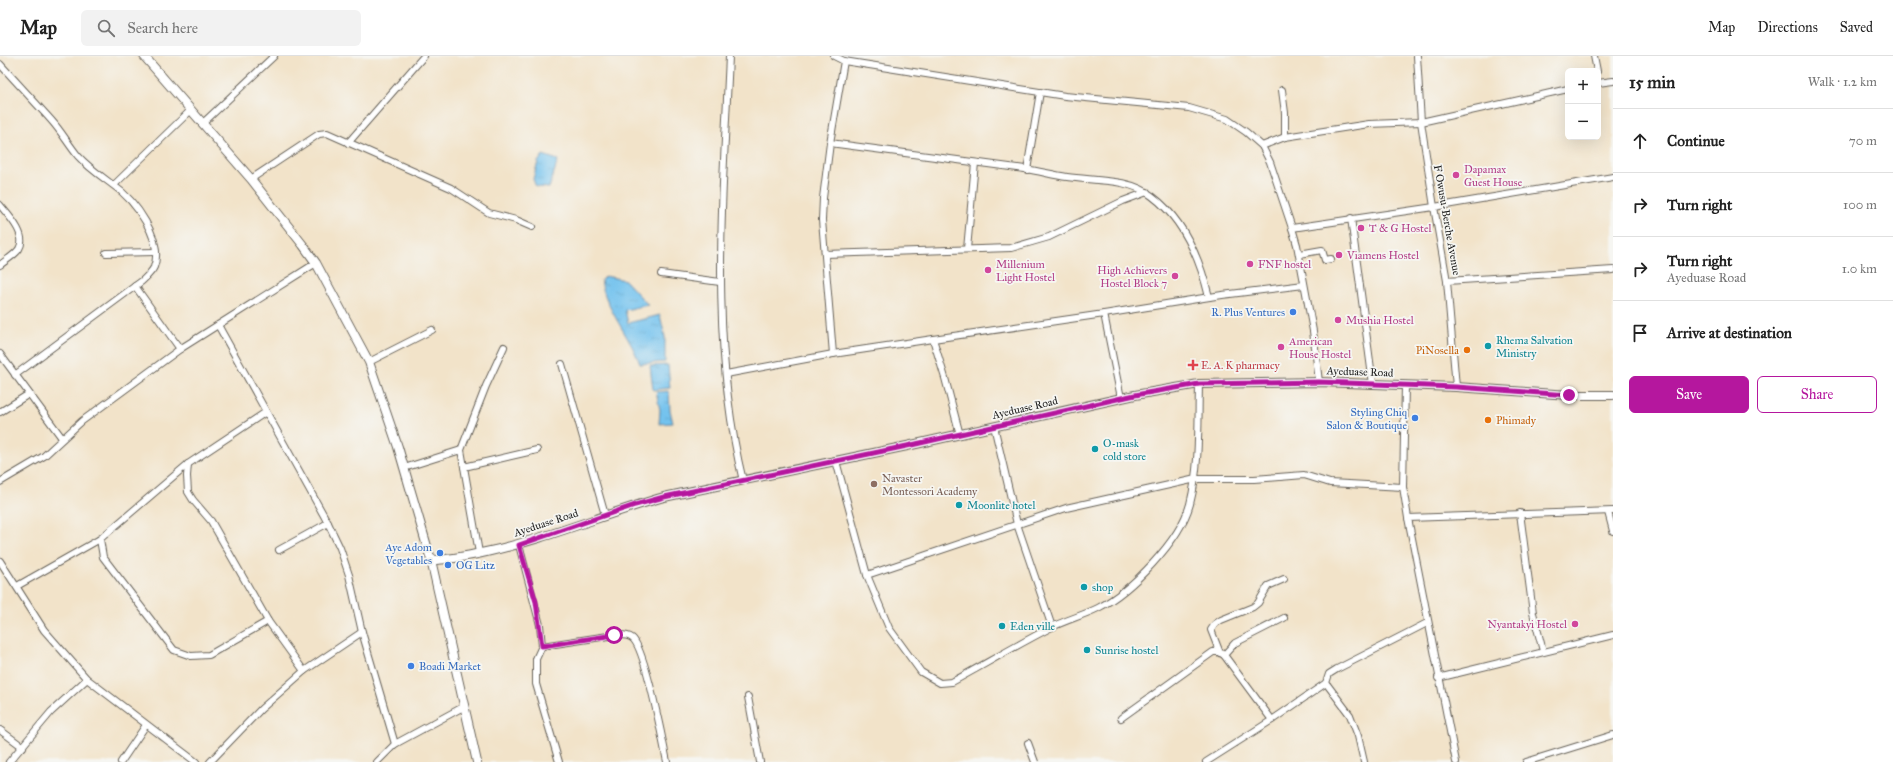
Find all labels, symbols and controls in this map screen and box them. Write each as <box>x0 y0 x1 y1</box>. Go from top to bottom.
search box <box>81 10 361 46</box>
text: Map <box>20 16 57 39</box>
icon: search <box>95 17 117 39</box>
text: Search here <box>127 19 198 37</box>
text: Map <box>1708 19 1735 36</box>
text: Directions <box>1757 19 1818 36</box>
text: Saved <box>1840 19 1873 36</box>
map controls <box>1565 68 1601 140</box>
button: + <box>1565 68 1601 104</box>
text: 15 min <box>1629 72 1675 93</box>
text: Walk · 1.2 km <box>1808 74 1877 90</box>
button: − <box>1565 104 1601 140</box>
icon: ahead <box>1629 130 1651 152</box>
text: Continue <box>1667 132 1725 150</box>
text: 70 m <box>1849 133 1877 149</box>
place label: Dapamax Guest House <box>1464 163 1523 189</box>
street label: F Owusu-Berche Avenue <box>1431 164 1463 277</box>
marker: Dapamax Guest House <box>1451 170 1461 180</box>
icon: right <box>1629 194 1651 216</box>
text: Turn right <box>1667 196 1732 214</box>
text: 100 m <box>1843 197 1877 213</box>
place label: T & G Hostel <box>1369 222 1432 235</box>
marker: T & G Hostel <box>1356 223 1366 233</box>
place label: Viamens Hostel <box>1346 249 1419 262</box>
marker: Viamens Hostel <box>1334 250 1344 260</box>
text: Turn right <box>1667 252 1732 270</box>
place label: Millenium Light Hostel <box>996 258 1055 284</box>
place label: FNF hostel <box>1258 258 1311 271</box>
icon: right <box>1629 258 1651 280</box>
marker: FNF hostel <box>1245 259 1255 269</box>
text: 1.0 km <box>1842 261 1877 277</box>
place label: High Achievers Hostel Block 7 <box>1097 264 1167 290</box>
marker: Millenium Light Hostel <box>983 265 993 275</box>
text: Ayeduase Road <box>1667 270 1746 286</box>
marker: High Achievers Hostel Block 7 <box>1170 271 1180 281</box>
place label: R. Plus Ventures <box>1211 306 1285 319</box>
marker: R. Plus Ventures <box>1288 307 1298 317</box>
place label: Mushia Hostel <box>1346 314 1414 327</box>
marker: Mushia Hostel <box>1333 315 1343 325</box>
icon: arrive <box>1629 322 1651 344</box>
text: Arrive at destination <box>1667 324 1792 342</box>
place label: Rhema Salvation Ministry <box>1496 334 1573 360</box>
place label: American House Hostel <box>1288 335 1351 361</box>
marker: Rhema Salvation Ministry <box>1483 341 1493 351</box>
marker: American House Hostel <box>1276 342 1286 352</box>
place label: PiNosella <box>1416 344 1459 357</box>
marker: PiNosella <box>1462 345 1472 355</box>
place label: E. A. K pharmacy <box>1201 359 1281 372</box>
marker: E. A. K pharmacy <box>1188 360 1198 370</box>
street label: Ayeduase Road <box>1325 364 1394 380</box>
button: Save <box>1629 376 1749 413</box>
button: Share <box>1757 376 1877 413</box>
route end <box>1560 386 1578 404</box>
street label: Ayeduase Road <box>990 394 1060 422</box>
place label: Styling Chiq Salon & Boutique <box>1326 406 1408 433</box>
marker: Styling Chiq Salon & Boutique <box>1410 413 1420 423</box>
place label: Phimady <box>1496 414 1537 427</box>
marker: Phimady <box>1483 415 1493 425</box>
place label: O-mask cold store <box>1103 437 1147 463</box>
marker: O-mask cold store <box>1090 444 1100 454</box>
place label: Navaster Montessori Academy <box>882 472 978 498</box>
marker: Navaster Montessori Academy <box>869 479 879 489</box>
place label: Moonlite hotel <box>967 499 1035 512</box>
marker: Moonlite hotel <box>954 500 964 510</box>
street label: Ayeduase Road <box>511 506 580 540</box>
place label: Aye Adom Vegetables <box>384 541 433 567</box>
marker: Aye Adom Vegetables <box>435 548 445 558</box>
place label: OG Litz <box>456 559 495 572</box>
marker: OG Litz <box>443 560 453 570</box>
place label: shop <box>1092 581 1114 594</box>
marker: shop <box>1079 582 1089 592</box>
place label: Nyantakyi Hostel <box>1488 618 1567 631</box>
marker: Nyantakyi Hostel <box>1570 619 1580 629</box>
place label: Eden ville <box>1010 620 1056 633</box>
marker: Eden ville <box>997 621 1007 631</box>
route start <box>605 626 623 644</box>
place label: Sunrise hostel <box>1095 644 1158 657</box>
marker: Sunrise hostel <box>1082 645 1092 655</box>
place label: Boadi Market <box>419 660 481 673</box>
marker: Boadi Market <box>406 661 416 671</box>

